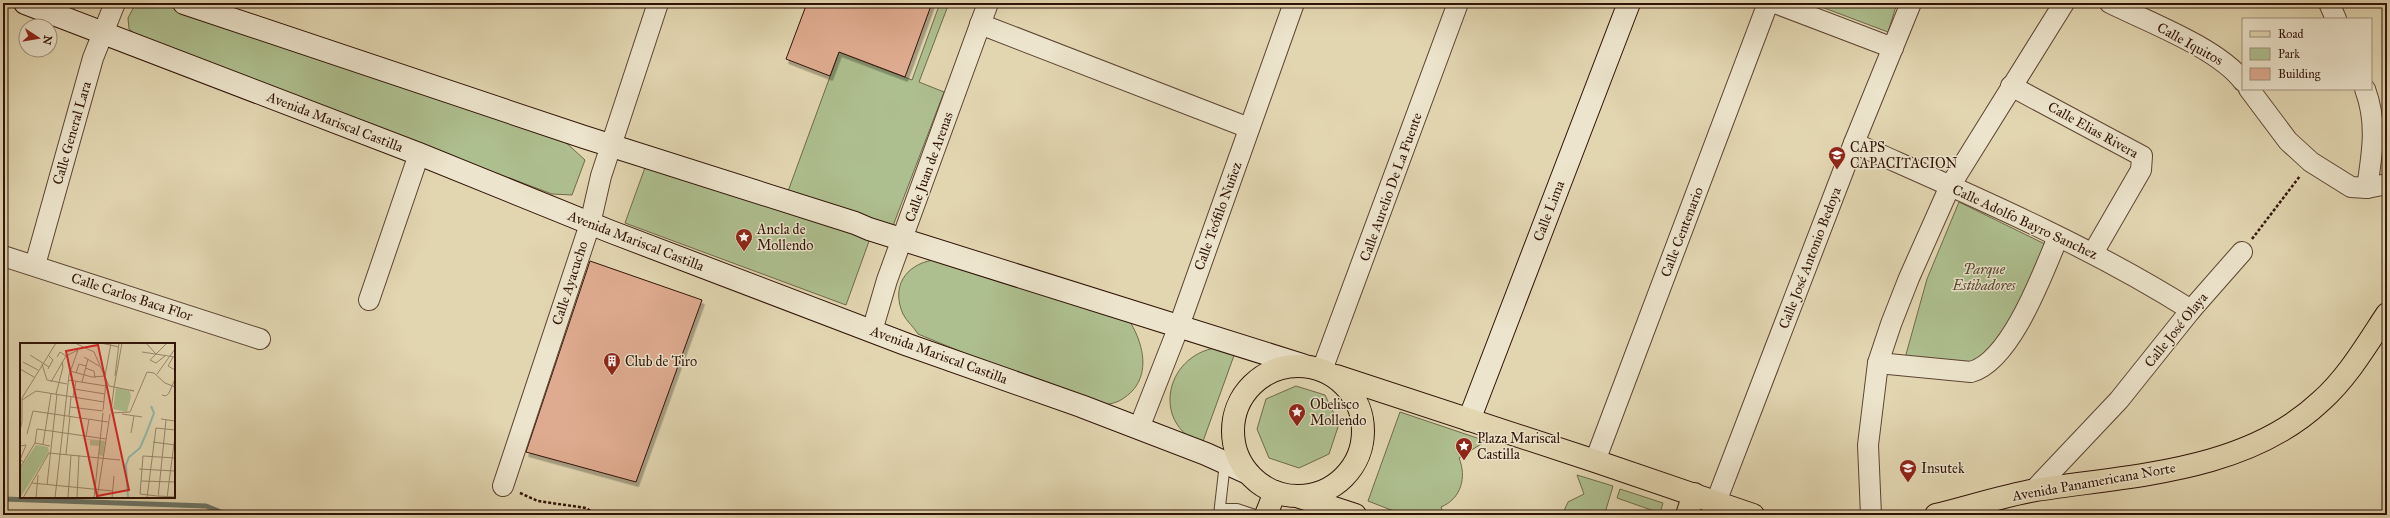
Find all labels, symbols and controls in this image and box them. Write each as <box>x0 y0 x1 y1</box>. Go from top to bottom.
north arrow <box>18 18 58 58</box>
legend <box>2242 18 2372 90</box>
street label: Calle Iquitos <box>2154 19 2226 70</box>
text: Road <box>2278 27 2304 41</box>
text: N <box>40 34 55 47</box>
text: Park <box>2278 47 2300 61</box>
text: Building <box>2278 67 2321 82</box>
street label: Calle General Lara <box>49 79 95 187</box>
street label: Avenida Mariscal Castilla <box>264 88 406 156</box>
street label: Calle Elias Rivera <box>2045 98 2141 162</box>
street label: Calle Juan de Arenas <box>901 110 958 225</box>
street label: Calle Aurelio De La Fuente <box>1356 110 1426 264</box>
place label: CAPS CAPACITACION <box>1850 139 1958 172</box>
school or university icon: CAPS CAPACITACION <box>1827 145 1847 170</box>
street label: Calle Teófilo Nuñez <box>1190 159 1246 273</box>
street label: Calle Lima <box>1530 178 1568 244</box>
street label: Calle Adolfo Bayro Sanchez <box>1950 181 2101 263</box>
street label: Calle Centenario <box>1657 185 1707 279</box>
street label: Calle José Antonio Bedoya <box>1775 185 1846 332</box>
street label: Avenida Mariscal Castilla <box>565 207 707 275</box>
place label: Ancla de Mollendo <box>756 221 814 254</box>
place icon: Ancla de Mollendo <box>734 227 754 252</box>
street label: Calle Ayacucho <box>548 239 592 327</box>
park label: Parque Estibadores <box>1952 261 2016 294</box>
street label: Calle Carlos Baca Flor <box>69 269 196 325</box>
street label: Calle José Olaya <box>2141 289 2212 371</box>
street label: Avenida Mariscal Castilla <box>867 322 1010 388</box>
inset map <box>20 343 175 498</box>
building icon: Club de Tiro <box>602 351 622 376</box>
place label: Club de Tiro <box>625 353 697 370</box>
place label: Obelisco Mollendo <box>1310 396 1367 429</box>
place icon: Obelisco Mollendo <box>1287 402 1307 427</box>
place label: Plaza Mariscal Castilla <box>1477 430 1560 463</box>
place icon: Plaza Mariscal Castilla <box>1454 436 1474 461</box>
school or university icon: Insutek <box>1898 458 1918 483</box>
street label: Avenida Panamericana Norte <box>2010 459 2177 505</box>
place label: Insutek <box>1921 460 1965 477</box>

